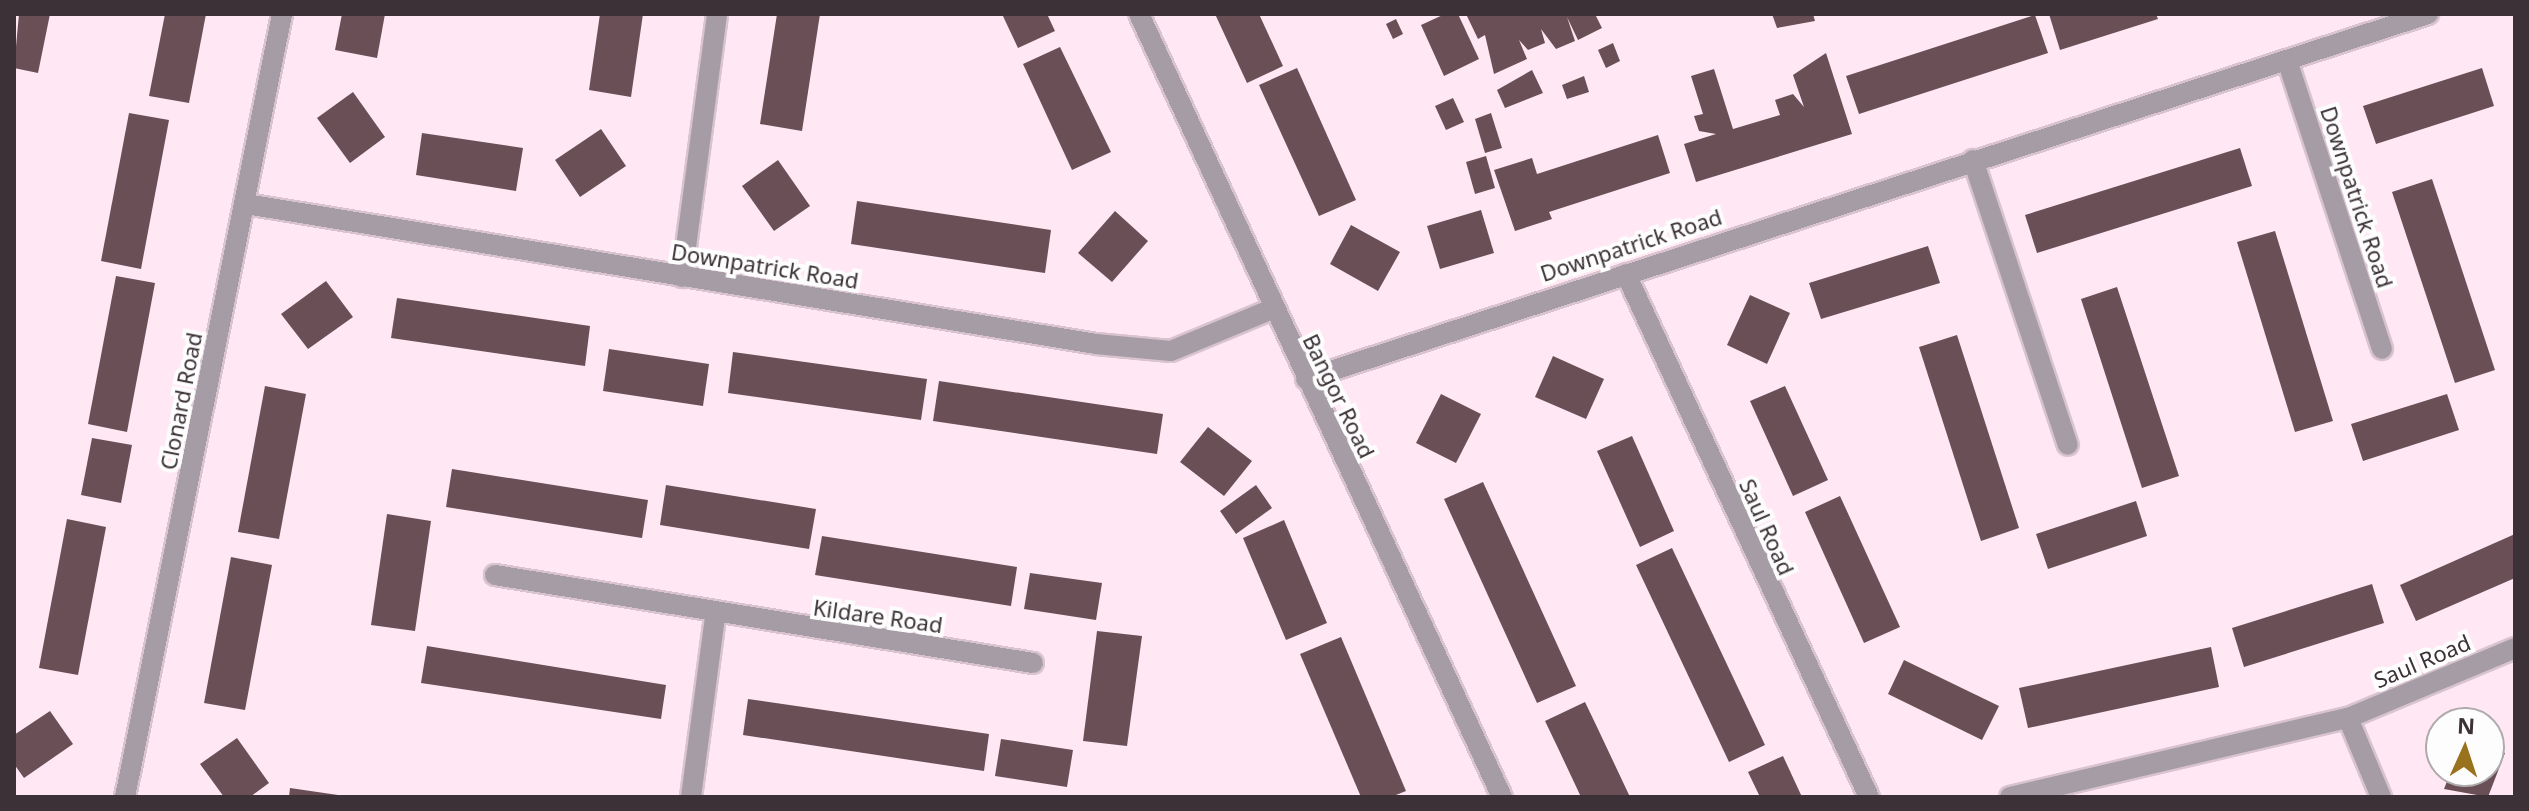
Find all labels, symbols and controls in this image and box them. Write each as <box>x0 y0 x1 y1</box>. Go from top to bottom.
street label: Downpatrick Road <box>2315 103 2399 291</box>
street label: Downpatrick Road <box>1537 203 1725 287</box>
street label: Downpatrick Road <box>669 238 861 294</box>
street label: Clonard Road <box>155 330 207 472</box>
street label: Bangor Road <box>1298 330 1380 462</box>
street label: Saul Road <box>1734 475 1800 579</box>
street label: Kildare Road <box>812 594 944 638</box>
street label: Saul Road <box>2370 629 2474 693</box>
north arrow <box>2425 707 2505 787</box>
text: N <box>2456 710 2476 740</box>

